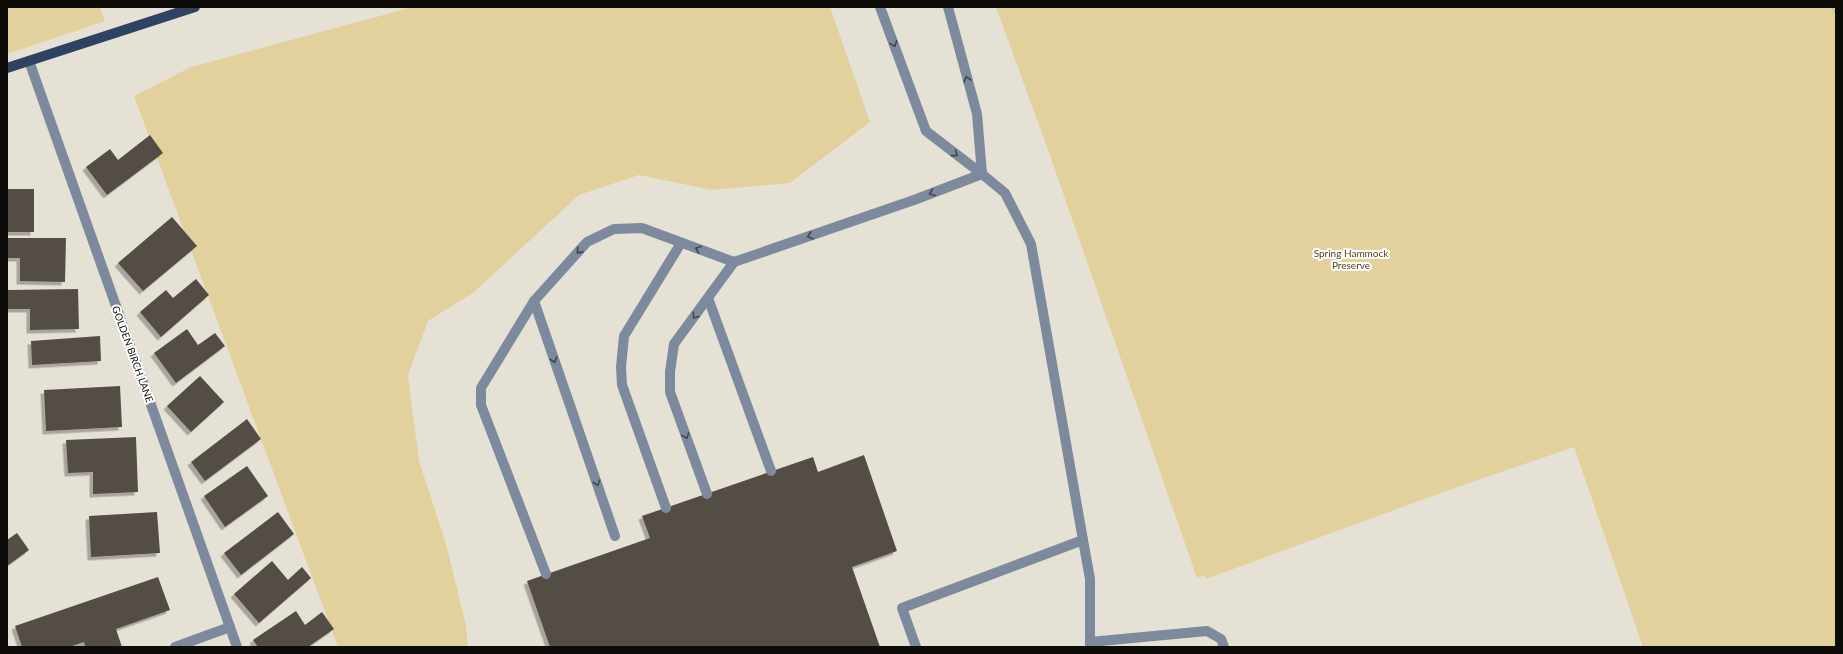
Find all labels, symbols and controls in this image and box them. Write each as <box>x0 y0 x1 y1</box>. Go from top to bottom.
one-way arrow <box>889 40 897 47</box>
one-way arrow <box>964 76 972 82</box>
one-way arrow <box>950 149 957 156</box>
one-way arrow <box>929 188 936 196</box>
one-way arrow <box>806 232 813 240</box>
one-way arrow <box>576 246 584 254</box>
one-way arrow <box>694 246 701 254</box>
park label: Spring Hammock Preserve <box>1314 247 1389 271</box>
street label: GOLDEN BIRCH LANE <box>110 304 156 404</box>
one-way arrow <box>692 312 699 319</box>
one-way arrow <box>550 357 558 364</box>
one-way arrow <box>682 433 690 440</box>
one-way arrow <box>592 480 601 487</box>

